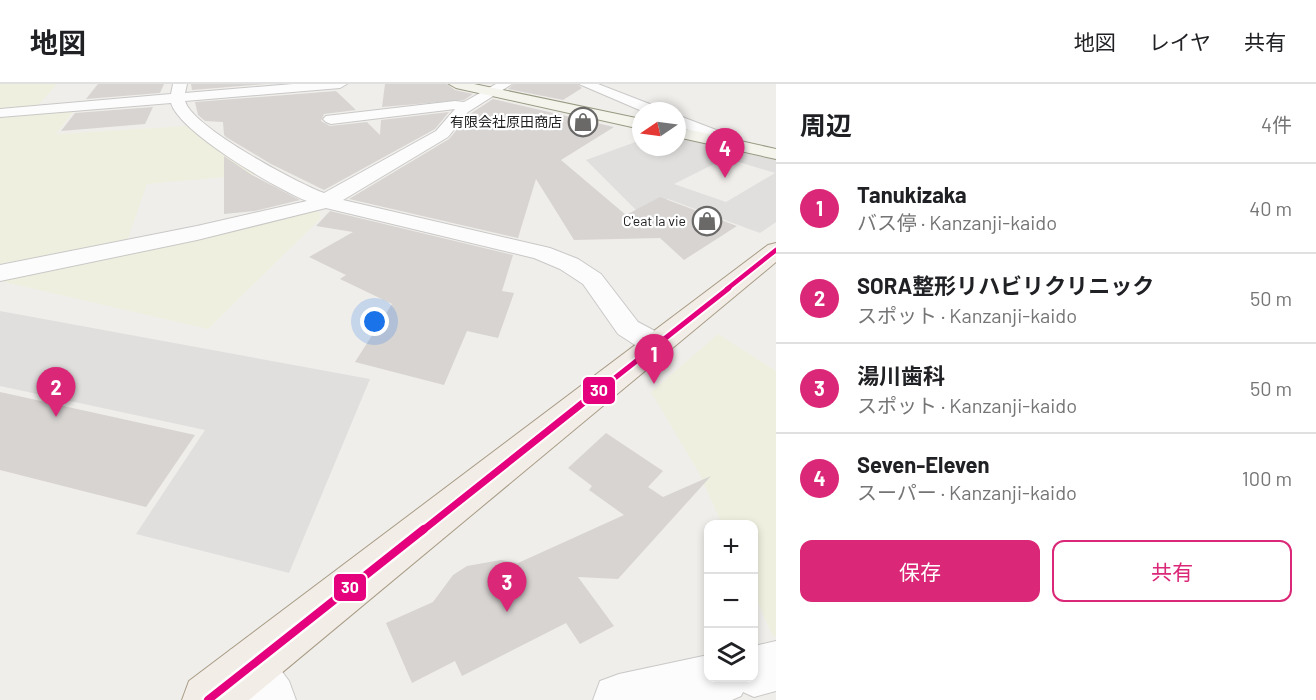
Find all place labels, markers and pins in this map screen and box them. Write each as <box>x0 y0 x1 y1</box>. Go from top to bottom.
shop icon: 有限会社原田商店 <box>567 106 599 138</box>
place label: 有限会社原田商店 <box>450 113 562 130</box>
pin: 4 <box>706 128 744 178</box>
shop icon: C'eat la vie <box>691 205 723 237</box>
place label: C'eat la vie <box>623 212 686 229</box>
pin: 1 <box>634 334 674 384</box>
pin: 2 <box>36 368 76 417</box>
pin: 3 <box>488 562 526 612</box>

